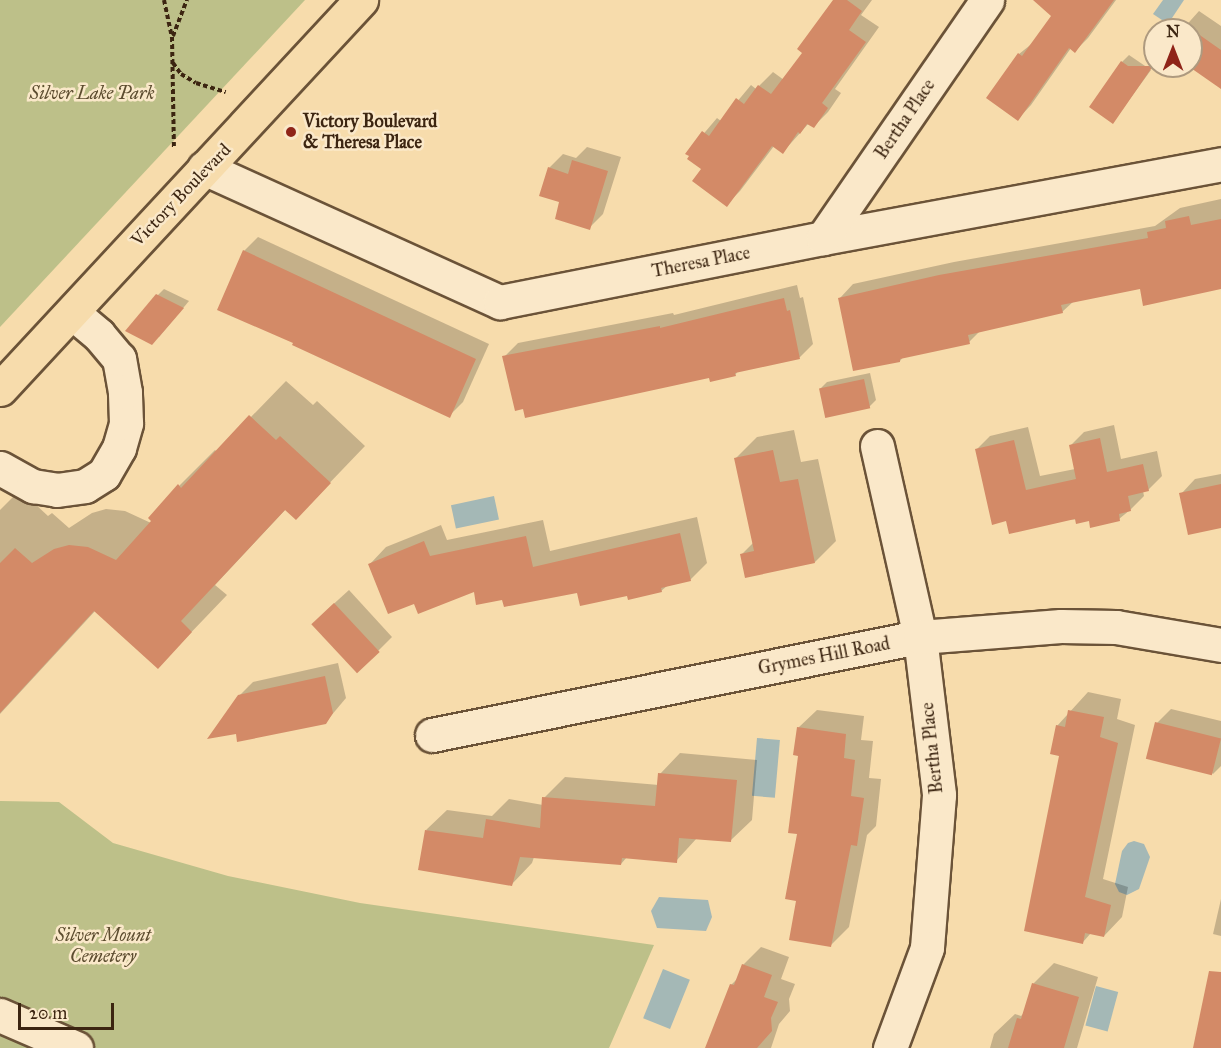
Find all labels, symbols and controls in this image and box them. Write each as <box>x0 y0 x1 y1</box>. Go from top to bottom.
north arrow <box>1143 18 1203 78</box>
text: N <box>1166 22 1180 41</box>
street label: Bertha Place <box>870 75 940 163</box>
park label: Silver Lake Park <box>30 82 154 104</box>
place label: Victory Boulevard & Theresa Place <box>303 111 437 154</box>
marker: Victory Boulevard & Theresa Place <box>284 125 298 139</box>
street label: Victory Boulevard <box>127 139 235 251</box>
street label: Theresa Place <box>650 242 752 282</box>
street label: Grymes Hill Road <box>756 633 892 679</box>
street label: Bertha Place <box>916 701 948 795</box>
park label: Silver Mount Cemetery <box>55 925 151 968</box>
scale bar <box>21 991 117 1029</box>
text: 20 m <box>29 1002 67 1024</box>

